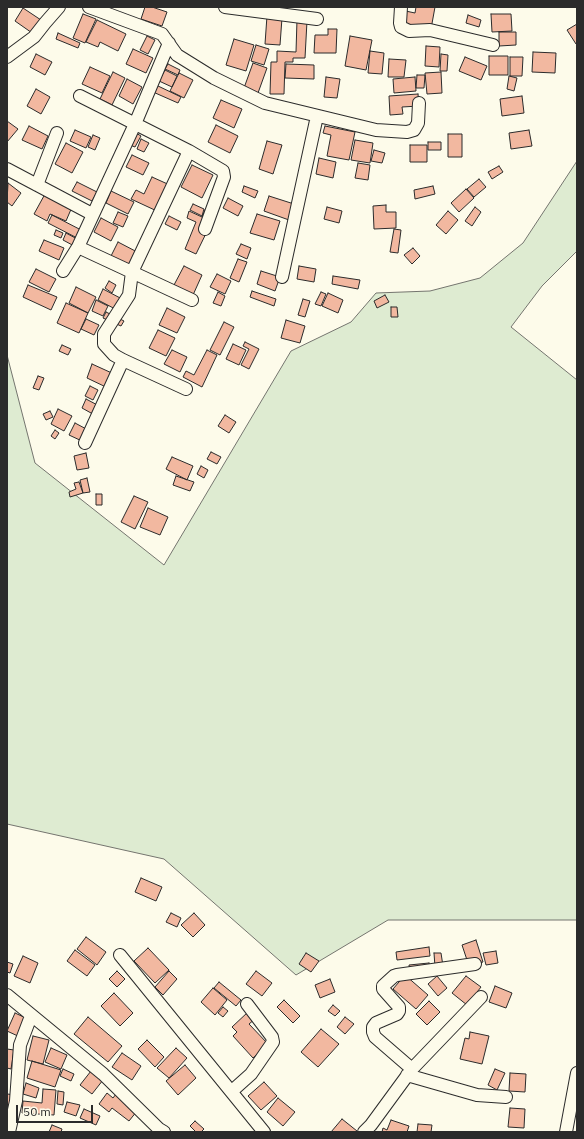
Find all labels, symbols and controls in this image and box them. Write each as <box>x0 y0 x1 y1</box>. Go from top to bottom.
scale bar <box>18 1097 95 1123</box>
text: 50 m <box>23 1104 51 1119</box>

